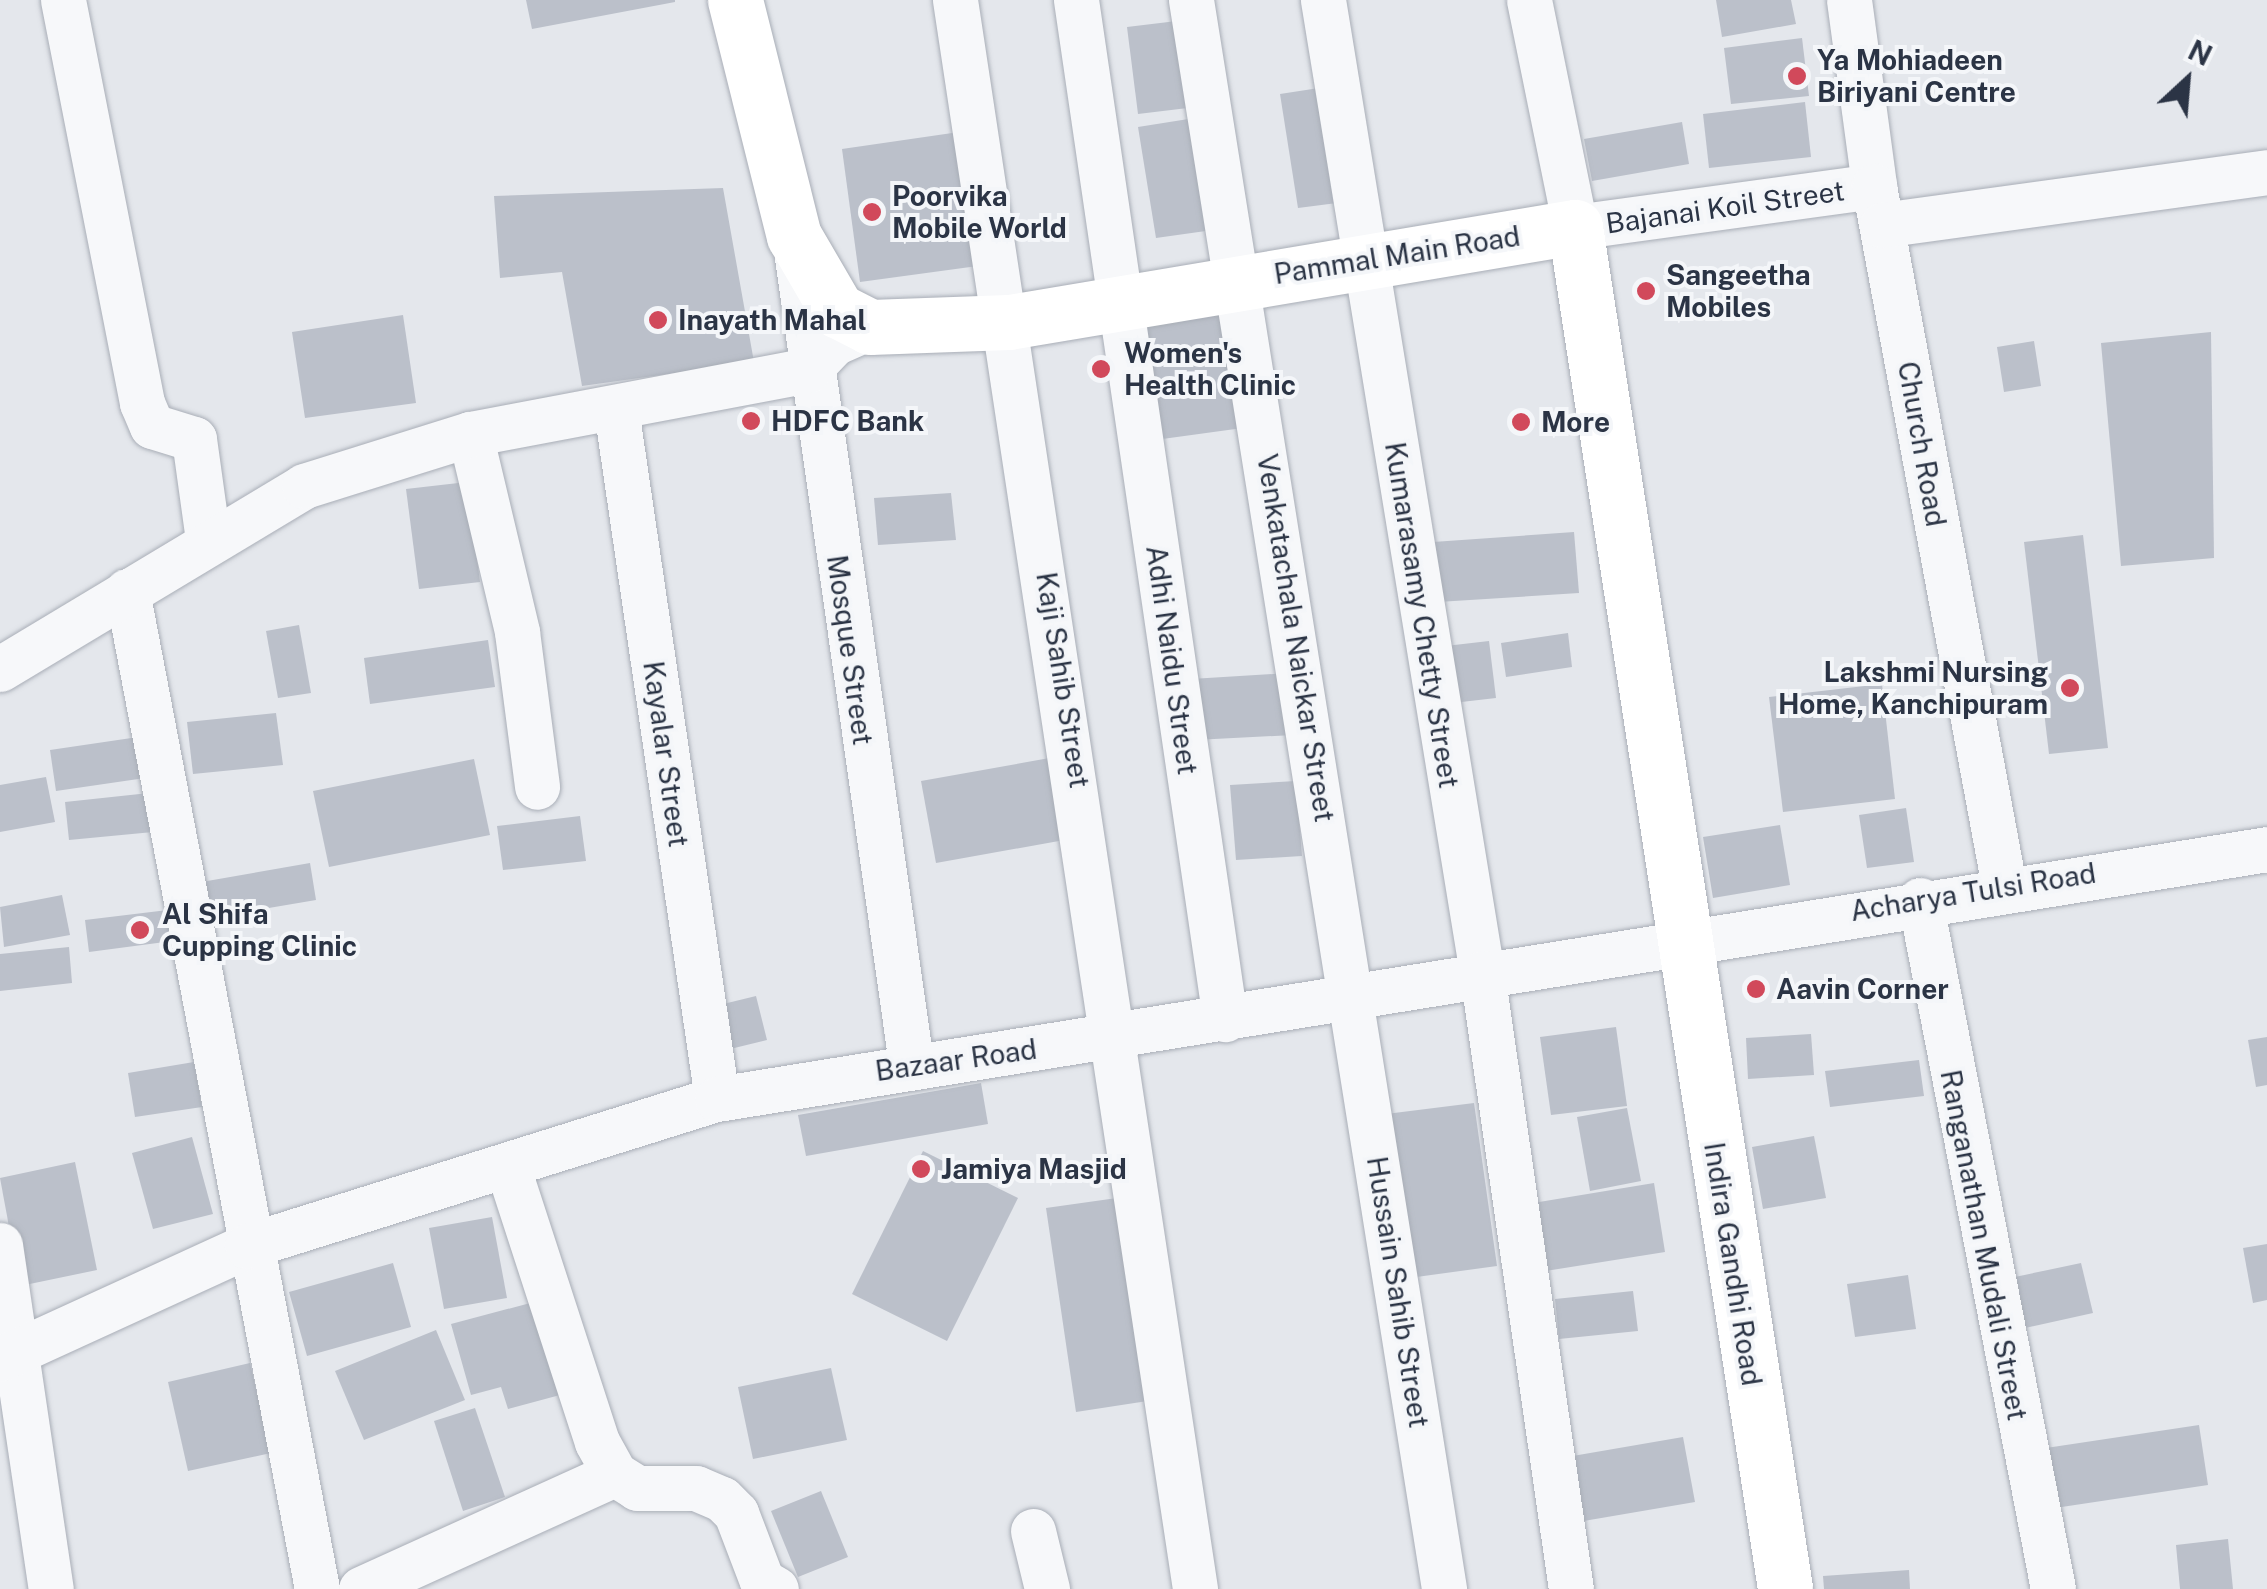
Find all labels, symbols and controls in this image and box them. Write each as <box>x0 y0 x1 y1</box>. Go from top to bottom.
north arrow <box>2137 30 2237 130</box>
text: N <box>2183 33 2217 72</box>
place label: Ya Mohiadeen Biriyani Centre <box>1817 43 2016 109</box>
marker: Ya Mohiadeen Biriyani Centre <box>1786 65 1808 87</box>
street label: Bajanai Koil Street <box>1603 174 1847 240</box>
place label: Poorvika Mobile World <box>892 179 1067 245</box>
marker: Poorvika Mobile World <box>861 201 883 223</box>
street label: Pammal Main Road <box>1272 219 1522 291</box>
place label: Sangeetha Mobiles <box>1666 258 1811 324</box>
marker: Sangeetha Mobiles <box>1635 280 1657 302</box>
place label: Inayath Mahal <box>678 303 867 337</box>
marker: Inayath Mahal <box>647 309 669 331</box>
place label: Women's Health Clinic <box>1124 336 1296 402</box>
marker: Women's Health Clinic <box>1088 356 1114 382</box>
street label: Church Road <box>1891 359 1953 529</box>
place label: HDFC Bank <box>771 404 924 438</box>
place label: More <box>1541 405 1610 439</box>
marker: HDFC Bank <box>740 410 762 432</box>
marker: More <box>1510 411 1532 433</box>
street label: Kumarasamy Chetty Street <box>1378 440 1466 790</box>
street label: Venkatachala Naickar Street <box>1250 452 1342 824</box>
street label: Adhi Naidu Street <box>1139 543 1205 777</box>
street label: Mosque Street <box>820 553 880 747</box>
street label: Kaji Sahib Street <box>1029 570 1097 790</box>
place label: Lakshmi Nursing Home, Kanchipuram <box>1778 655 2048 721</box>
street label: Kayalar Street <box>636 659 696 849</box>
marker: Lakshmi Nursing Home, Kanchipuram <box>2057 675 2083 701</box>
street label: Acharya Tulsi Road <box>1848 856 2098 928</box>
place label: Al Shifa Cupping Clinic <box>162 897 357 963</box>
marker: Al Shifa Cupping Clinic <box>127 917 153 943</box>
place label: Aavin Corner <box>1776 972 1949 1006</box>
marker: Aavin Corner <box>1745 978 1767 1000</box>
street label: Bazaar Road <box>873 1032 1039 1088</box>
street label: Ranganathan Mudali Street <box>1934 1067 2034 1423</box>
street label: Indira Gandhi Road <box>1697 1140 1769 1388</box>
place label: Jamiya Masjid <box>941 1152 1127 1186</box>
street label: Hussain Sahib Street <box>1360 1154 1436 1430</box>
marker: Jamiya Masjid <box>910 1158 932 1180</box>

